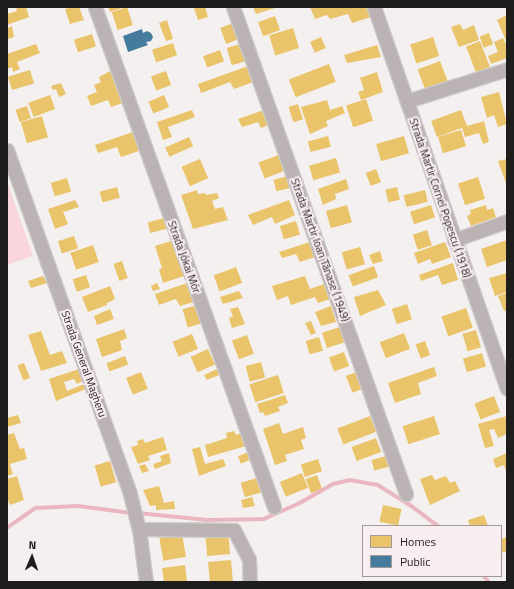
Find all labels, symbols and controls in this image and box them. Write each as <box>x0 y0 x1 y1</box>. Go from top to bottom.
street label: Strada Martir Cornel Popescu (1918) <box>406 116 474 280</box>
street label: Strada Martir Ioan Tănase (1949) <box>288 177 352 323</box>
street label: Strada Jókai Mór <box>165 219 203 295</box>
street label: Strada General Magheru <box>59 309 109 419</box>
legend <box>362 525 502 577</box>
text: Homes <box>400 532 436 551</box>
north arrow <box>12 537 52 577</box>
text: N <box>28 537 37 553</box>
text: Public <box>400 552 430 571</box>

